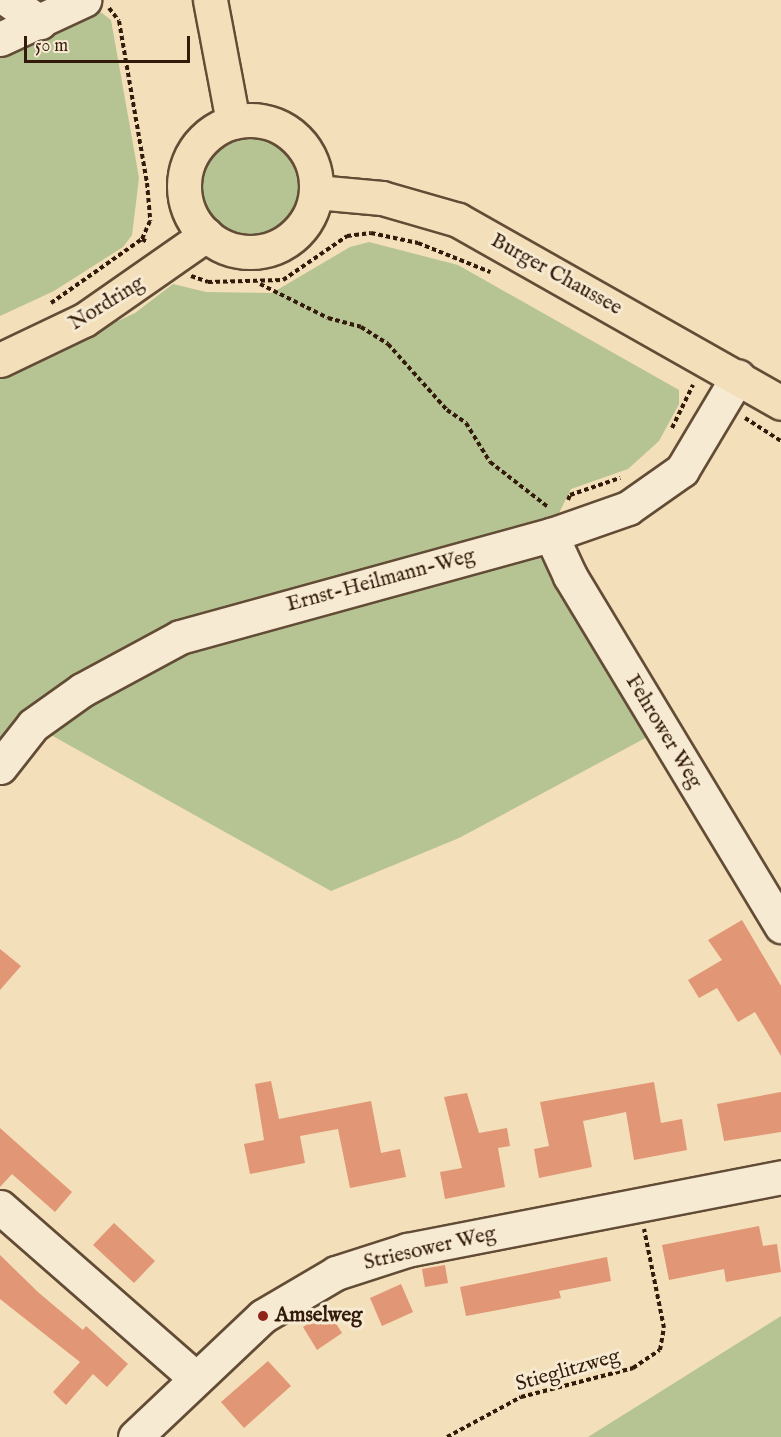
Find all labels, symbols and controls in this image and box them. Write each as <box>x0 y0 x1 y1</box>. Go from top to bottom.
scale bar <box>27 24 194 62</box>
text: 50 m <box>35 35 68 58</box>
street label: Burger Chaussee <box>486 229 626 321</box>
street label: Nordring <box>65 271 149 337</box>
street label: Ernst-Heilmann-Weg <box>284 544 478 618</box>
street label: Fehrower Weg <box>619 670 707 794</box>
street label: Striesower Weg <box>361 1222 499 1276</box>
place label: Amselweg <box>275 1303 363 1329</box>
marker: Amselweg <box>256 1309 270 1323</box>
street label: Stieglitzweg <box>513 1344 623 1398</box>

